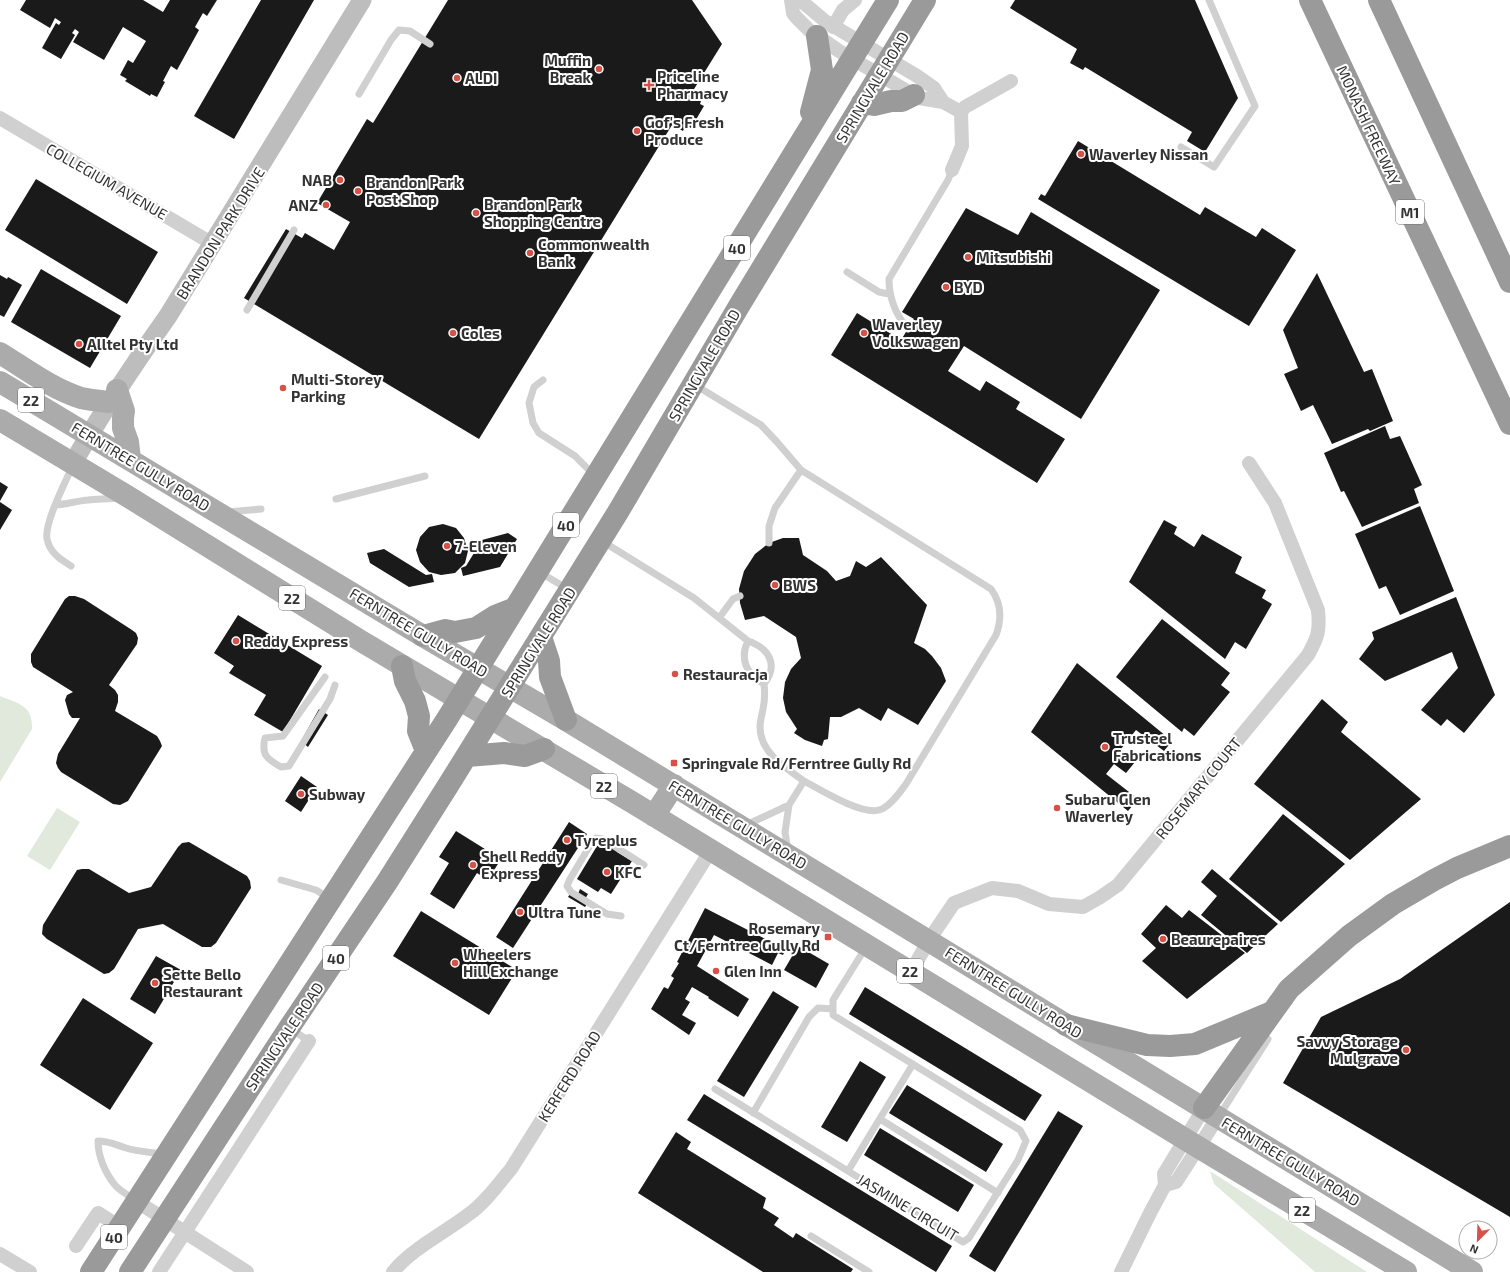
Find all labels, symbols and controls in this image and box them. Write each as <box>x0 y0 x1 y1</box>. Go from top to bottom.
street label: SPRINGVALE ROAD <box>832 28 912 146</box>
place label: Muffin Break <box>544 51 592 86</box>
street label: MONASH FREEWAY <box>1333 62 1405 188</box>
marker: Muffin Break <box>594 64 604 74</box>
place label: Priceline Pharmacy <box>657 67 729 103</box>
place label: ALDI <box>465 69 497 87</box>
marker: ALDI <box>452 73 462 83</box>
marker: Priceline Pharmacy <box>644 80 654 90</box>
place label: Gof's Fresh Produce <box>645 113 724 148</box>
marker: Gof's Fresh Produce <box>632 126 642 136</box>
street label: COLLEGIUM AVENUE <box>43 139 171 223</box>
place label: Waverley Nissan <box>1089 145 1208 164</box>
marker: Waverley Nissan <box>1076 149 1086 159</box>
street label: BRANDON PARK DRIVE <box>172 164 268 302</box>
place label: NAB <box>302 171 332 189</box>
place label: Brandon Park Post Shop <box>366 173 463 208</box>
marker: NAB <box>335 175 345 185</box>
marker: Brandon Park Post Shop <box>353 186 363 196</box>
place label: Brandon Park Shopping Centre <box>484 195 601 230</box>
place label: ANZ <box>289 196 318 214</box>
marker: ANZ <box>321 200 331 210</box>
road number: M1 <box>1396 200 1424 224</box>
marker: Brandon Park Shopping Centre <box>471 208 481 218</box>
place label: Commonwealth Bank <box>538 235 650 270</box>
road number: 40 <box>724 236 750 260</box>
marker: Commonwealth Bank <box>525 248 535 258</box>
place label: Mitsubishi <box>976 248 1051 266</box>
marker: Mitsubishi <box>963 252 973 262</box>
place label: BYD <box>954 278 983 296</box>
marker: BYD <box>941 282 951 292</box>
street label: SPRINGVALE ROAD <box>665 306 743 424</box>
place label: Waverley Volkswagen <box>872 315 958 350</box>
place label: Coles <box>461 324 500 342</box>
marker: Coles <box>448 328 458 338</box>
marker: Waverley Volkswagen <box>859 328 869 338</box>
place label: Alltel Pty Ltd <box>87 335 178 354</box>
marker: Alltel Pty Ltd <box>74 339 84 349</box>
place label: Multi-Storey Parking <box>291 370 382 405</box>
marker: Multi-Storey Parking <box>278 383 288 393</box>
road number: 22 <box>18 388 44 412</box>
street label: FERNTREE GULLY ROAD <box>69 418 213 514</box>
road number: 40 <box>553 513 579 537</box>
place label: 7-Eleven <box>455 537 517 555</box>
marker: 7-Eleven <box>442 541 452 551</box>
place label: BWS <box>783 576 816 594</box>
marker: BWS <box>770 580 780 590</box>
street label: FERNTREE GULLY ROAD <box>347 584 491 680</box>
street label: SPRINGVALE ROAD <box>497 584 579 700</box>
road number: 22 <box>279 586 305 610</box>
place label: Reddy Express <box>244 632 348 651</box>
marker: Reddy Express <box>231 636 241 646</box>
place label: Restauracja <box>683 665 768 683</box>
marker: Restauracja <box>670 669 680 679</box>
place label: Trusteel Fabrications <box>1113 729 1201 764</box>
street label: ROSEMARY COURT <box>1152 733 1245 842</box>
marker: Trusteel Fabrications <box>1100 742 1110 752</box>
place label: Springvale Rd/Ferntree Gully Rd <box>682 754 911 773</box>
marker: Springvale Rd/Ferntree Gully Rd <box>669 758 679 768</box>
road number: 22 <box>591 774 617 798</box>
street label: FERNTREE GULLY ROAD <box>666 776 810 872</box>
place label: Subway <box>309 785 366 804</box>
marker: Subway <box>296 789 306 799</box>
place label: Subaru Glen Waverley <box>1065 790 1151 826</box>
marker: Subaru Glen Waverley <box>1052 803 1062 813</box>
place label: Tyreplus <box>575 831 637 850</box>
marker: Tyreplus <box>562 835 572 845</box>
place label: Shell Reddy Express <box>481 847 565 882</box>
marker: Shell Reddy Express <box>468 860 478 870</box>
place label: KFC <box>615 863 642 881</box>
marker: KFC <box>602 867 612 877</box>
place label: Ultra Tune <box>528 903 601 921</box>
marker: Ultra Tune <box>515 907 525 917</box>
place label: Rosemary Ct/Ferntree Gully Rd <box>674 919 821 955</box>
place label: Beaurepaires <box>1171 930 1266 948</box>
marker: Rosemary Ct/Ferntree Gully Rd <box>823 932 833 942</box>
marker: Beaurepaires <box>1158 934 1168 944</box>
street label: FERNTREE GULLY ROAD <box>942 943 1086 1041</box>
place label: Wheelers Hill Exchange <box>463 945 559 980</box>
road number: 40 <box>323 946 349 970</box>
marker: Wheelers Hill Exchange <box>450 958 460 968</box>
road number: 22 <box>897 959 923 983</box>
place label: Glen Inn <box>724 962 782 980</box>
place label: Sette Bello Restaurant <box>163 965 243 1000</box>
marker: Glen Inn <box>711 966 721 976</box>
marker: Sette Bello Restaurant <box>150 978 160 988</box>
street label: SPRINGVALE ROAD <box>241 979 327 1093</box>
street label: KERFERD ROAD <box>534 1027 604 1125</box>
place label: Savvy Storage Mulgrave <box>1297 1032 1398 1067</box>
marker: Savvy Storage Mulgrave <box>1401 1045 1411 1055</box>
street label: FERNTREE GULLY ROAD <box>1219 1113 1363 1209</box>
street label: JASMINE CIRCUIT <box>854 1170 962 1245</box>
road number: 22 <box>1289 1198 1315 1222</box>
north arrow <box>1458 1220 1498 1260</box>
road number: 40 <box>101 1225 127 1249</box>
text: N <box>1468 1242 1480 1257</box>

